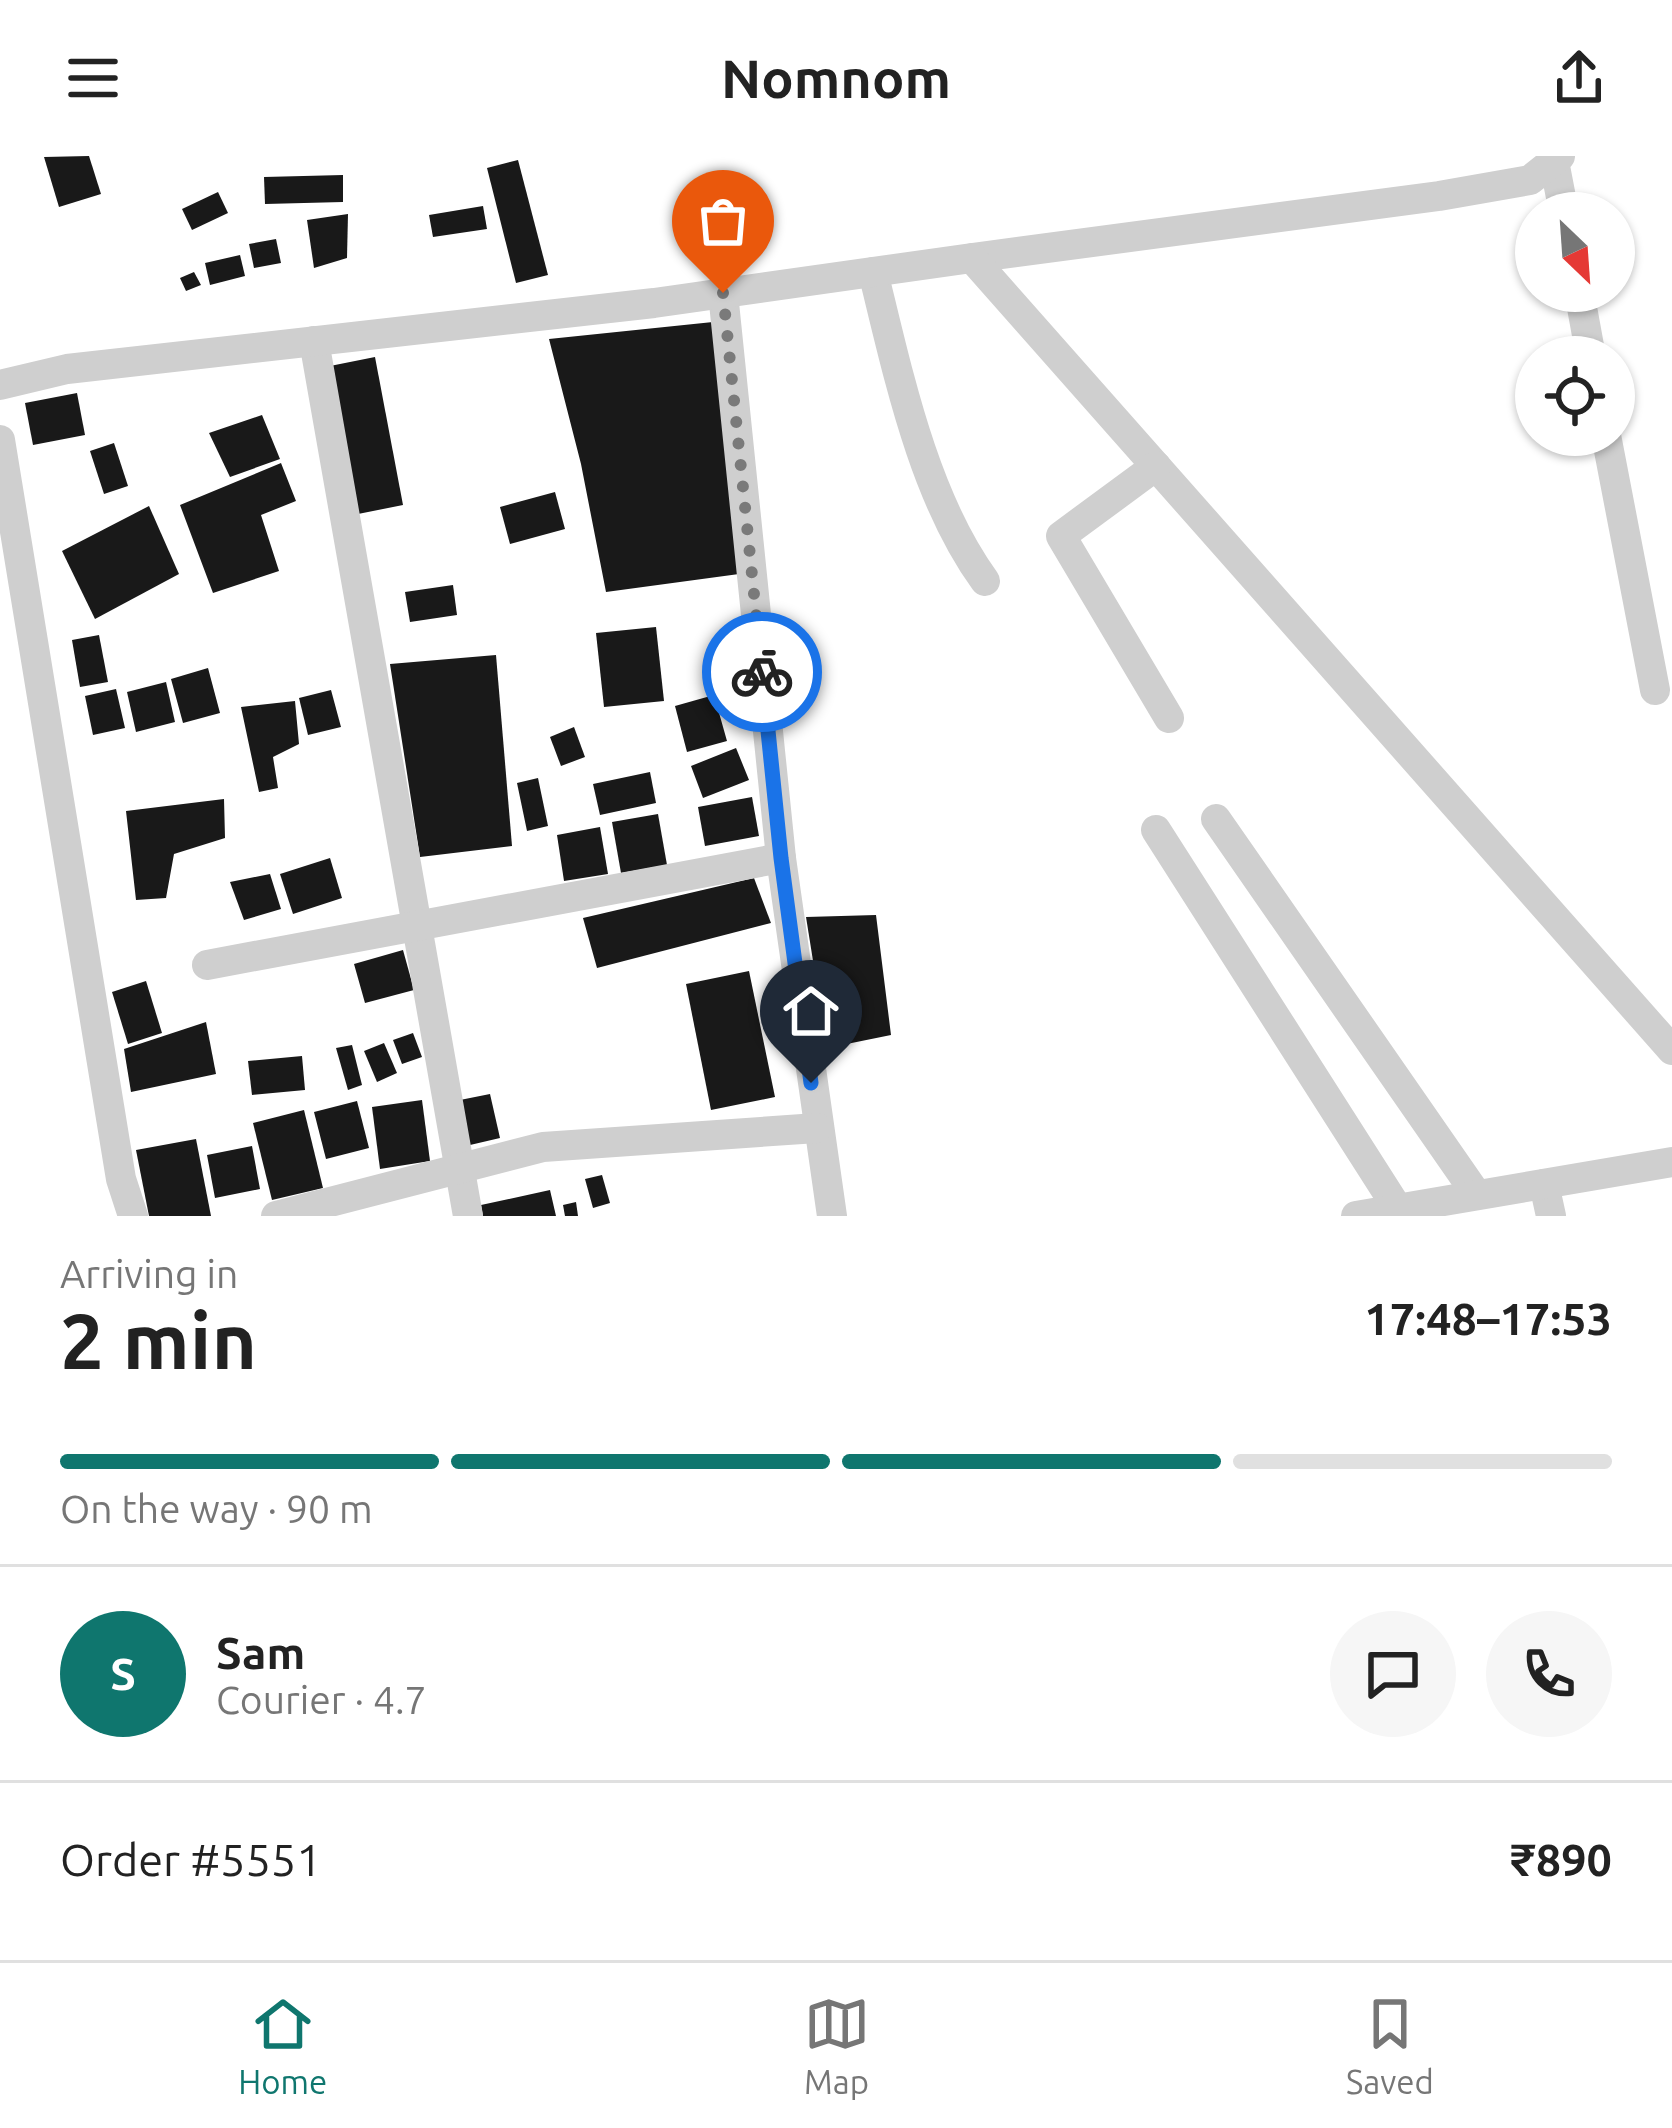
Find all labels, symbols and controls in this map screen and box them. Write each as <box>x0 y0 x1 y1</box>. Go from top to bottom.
icon: menu <box>60 45 126 111</box>
icon: share <box>1546 45 1612 111</box>
text: Nomnom <box>721 48 951 108</box>
pin <box>672 170 774 293</box>
icon: bag <box>690 188 756 254</box>
north arrow <box>1515 192 1635 312</box>
map controls <box>1515 192 1635 456</box>
button: locate <box>1515 336 1635 456</box>
courier <box>702 612 822 732</box>
icon: bike <box>729 639 795 705</box>
pin <box>760 960 862 1083</box>
icon: home <box>778 978 844 1044</box>
text: Arriving in <box>60 1252 238 1295</box>
text: 17:48–17:53 <box>1364 1293 1612 1344</box>
text: 2 min <box>60 1296 257 1384</box>
text: On the way · 90 m <box>60 1487 373 1530</box>
button: chat <box>1330 1611 1456 1737</box>
button: phone <box>1486 1611 1612 1737</box>
text: Sam <box>216 1627 305 1678</box>
text: S <box>110 1648 136 1699</box>
text: Courier · 4.7 <box>216 1678 427 1721</box>
text: Order #5551 <box>60 1834 322 1885</box>
text: ₹890 <box>1510 1834 1612 1885</box>
tab: Home <box>238 1991 327 2100</box>
tab: Map <box>804 1991 870 2100</box>
tab: Saved <box>1346 1991 1434 2100</box>

